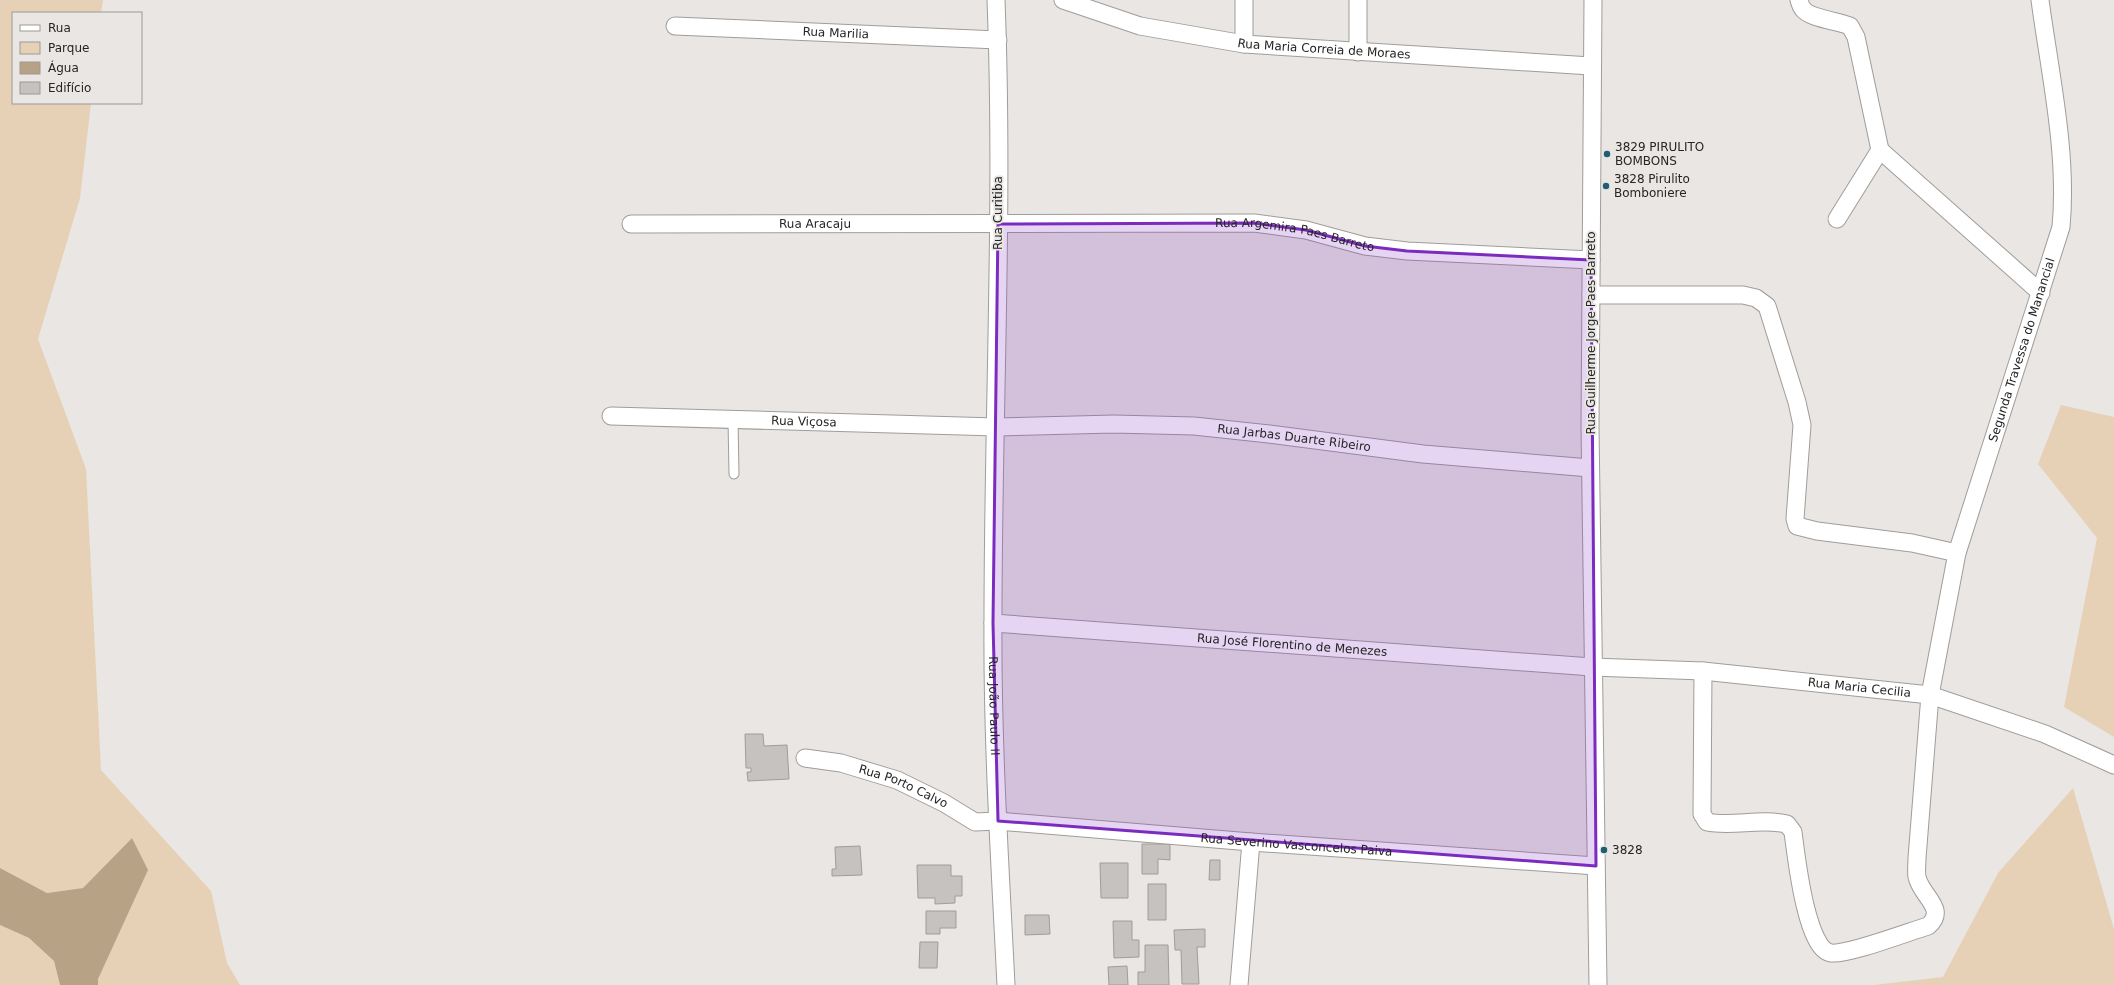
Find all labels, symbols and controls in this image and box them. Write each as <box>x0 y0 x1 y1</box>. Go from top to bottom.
legend <box>12 12 142 104</box>
text: Rua <box>48 21 71 35</box>
street label: Rua Marilia <box>802 25 869 41</box>
street label: Rua Maria Correia de Moraes <box>1236 36 1411 62</box>
text: Parque <box>48 41 89 55</box>
text: Água <box>48 60 79 75</box>
text: Edifício <box>48 81 91 95</box>
place label: 3829 PIRULITO BOMBONS <box>1615 140 1704 168</box>
marker: 3829 PIRULITO BOMBONS <box>1602 149 1612 159</box>
place label: 3828 Pirulito Bomboniere <box>1614 172 1690 200</box>
street label: Rua Curitiba <box>991 176 1005 250</box>
marker: 3828 Pirulito Bomboniere <box>1601 181 1611 191</box>
street label: Rua Argemira Paes Barreto <box>1215 216 1375 254</box>
street label: Rua Aracaju <box>779 217 851 231</box>
street label: Rua Guilherme Jorge Paes Barreto <box>1584 231 1598 435</box>
street label: Segunda Travessa do Manancial <box>1986 256 2058 444</box>
street label: Rua Viçosa <box>771 414 837 429</box>
street label: Rua Jarbas Duarte Ribeiro <box>1217 422 1372 454</box>
street label: Rua José Florentino de Menezes <box>1197 631 1388 659</box>
street label: Rua João Paulo II <box>986 656 1002 756</box>
street label: Rua Maria Cecilia <box>1807 675 1912 700</box>
street label: Rua Porto Calvo <box>857 762 950 811</box>
street label: Rua Severino Vasconcelos Paiva <box>1200 831 1393 859</box>
place label: 3828 <box>1612 843 1643 857</box>
marker: 3828 <box>1599 845 1609 855</box>

